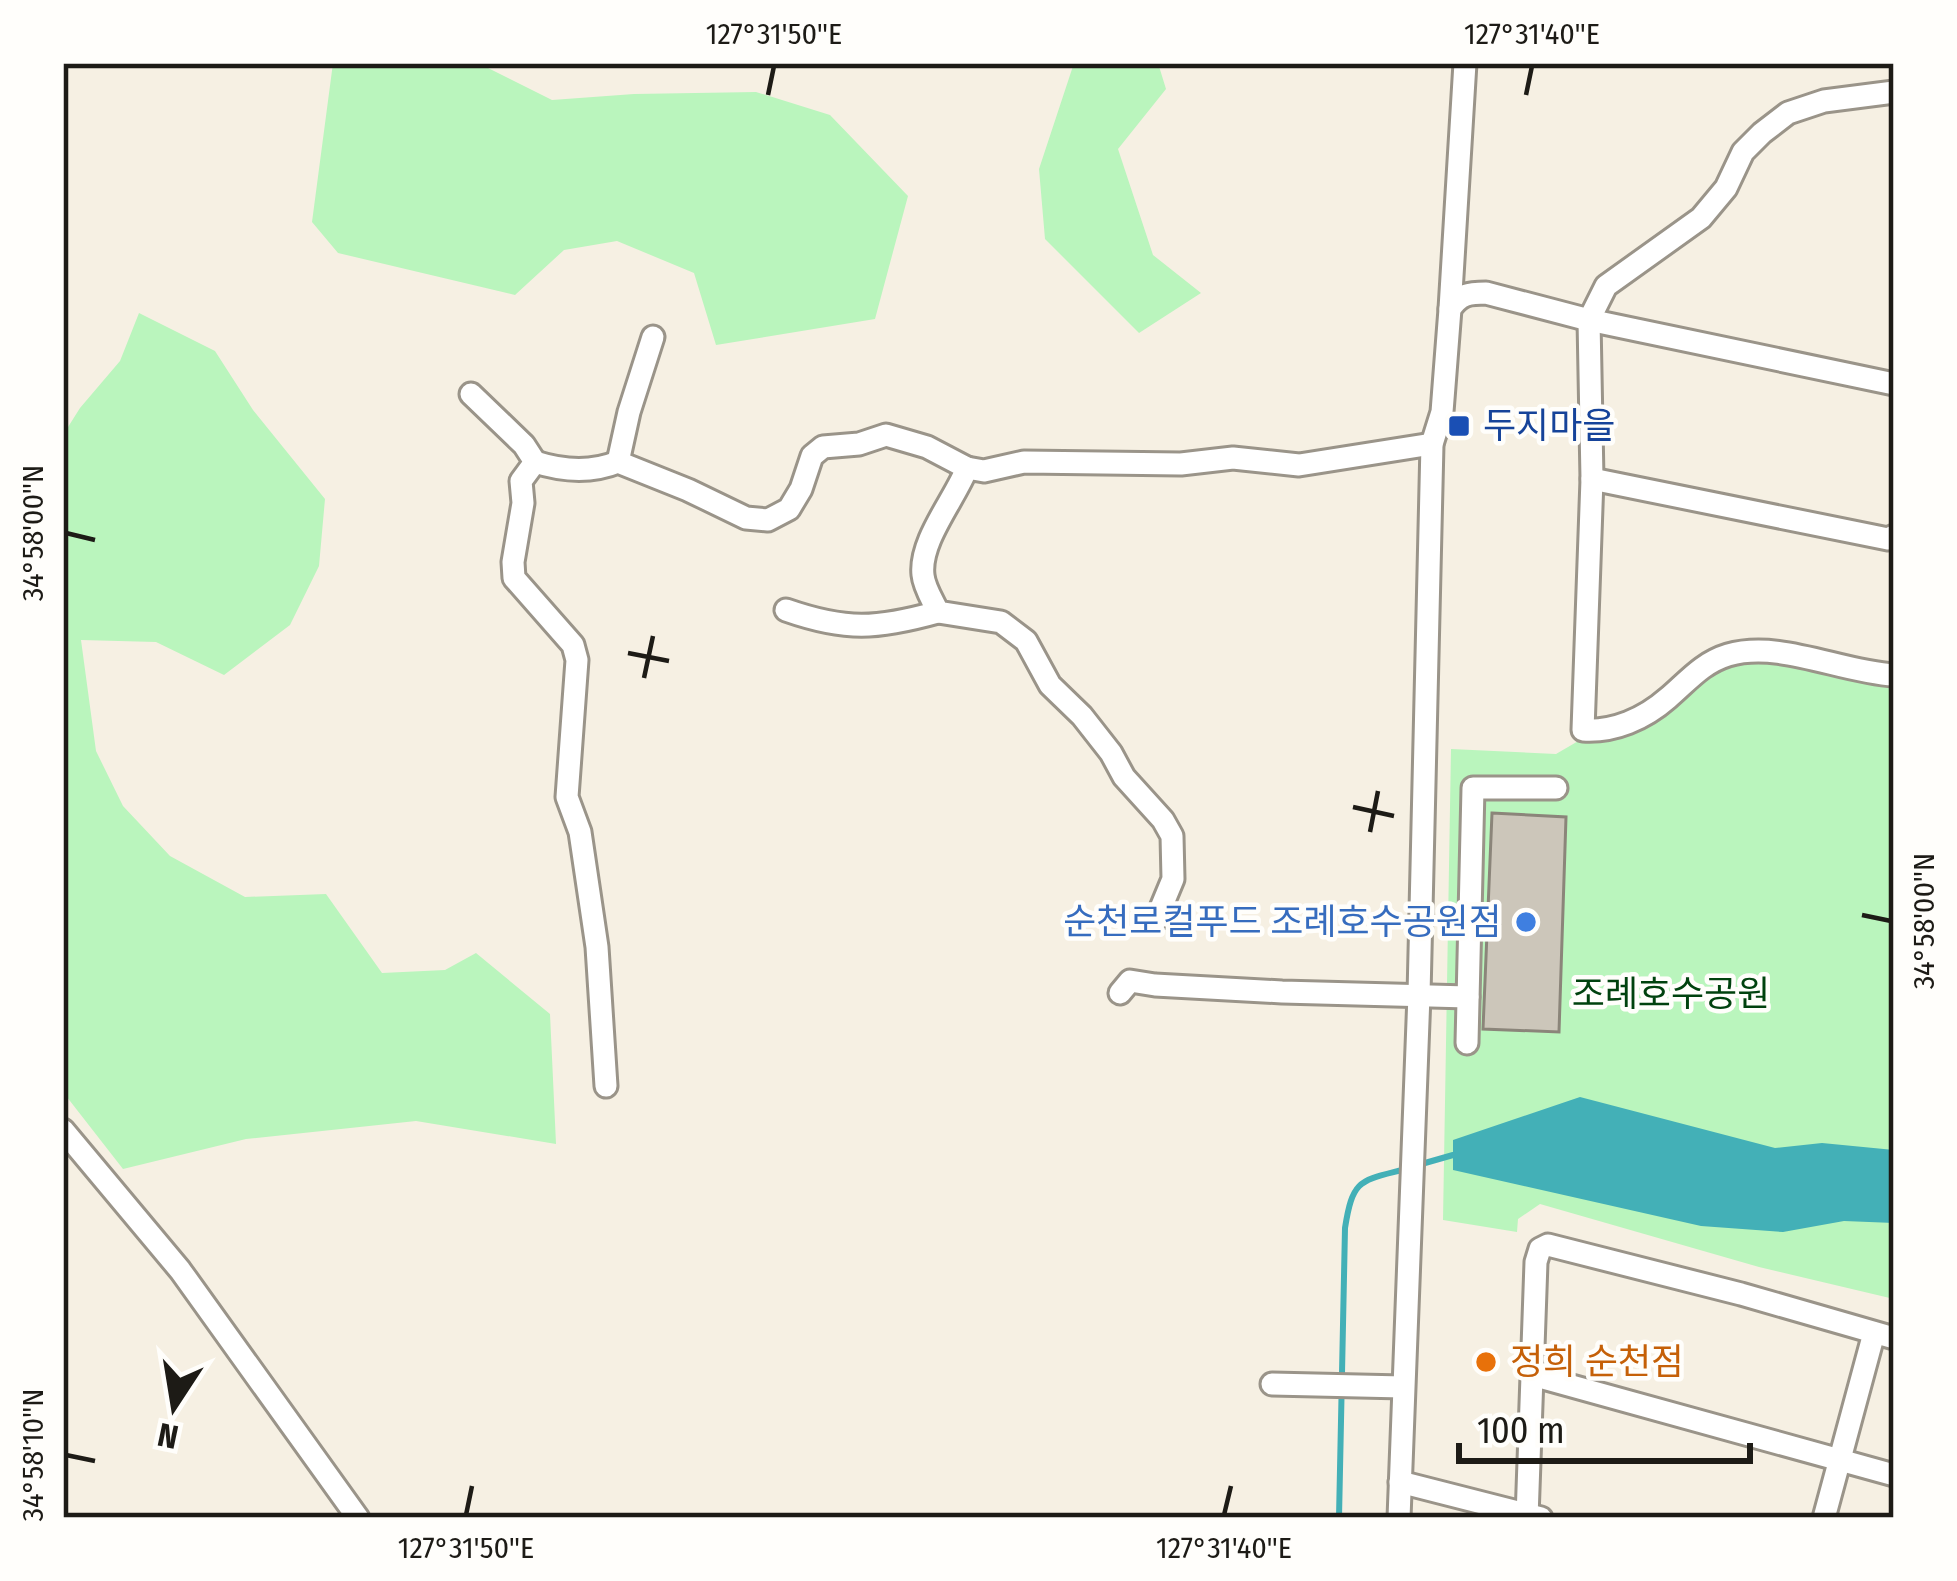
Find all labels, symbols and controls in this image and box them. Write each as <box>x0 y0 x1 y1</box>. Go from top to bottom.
text: 127°31'50"E <box>706 16 842 52</box>
text: 127°31'40"E <box>1464 16 1600 52</box>
place label: 두지마을 <box>1483 404 1615 448</box>
marker: 두지마을 <box>1446 413 1472 439</box>
text: 34°58'00"N <box>15 465 51 601</box>
text: 34°58'00"N <box>1906 853 1942 989</box>
place label: 순천로컬푸드 조례호수공원점 <box>1063 900 1502 944</box>
marker: 순천로컬푸드 조례호수공원점 <box>1513 909 1539 935</box>
park label: 조례호수공원 <box>1572 972 1770 1016</box>
place label: 정희 순천점 <box>1510 1340 1684 1384</box>
north arrow <box>114 1347 234 1467</box>
marker: 정희 순천점 <box>1473 1349 1499 1375</box>
text: 34°58'10"N <box>15 1389 51 1521</box>
scale bar <box>1459 1389 1750 1463</box>
text: 100 m <box>1477 1409 1565 1453</box>
text: N <box>154 1414 182 1457</box>
text: 127°31'50"E <box>398 1530 534 1566</box>
text: 127°31'40"E <box>1156 1530 1292 1566</box>

